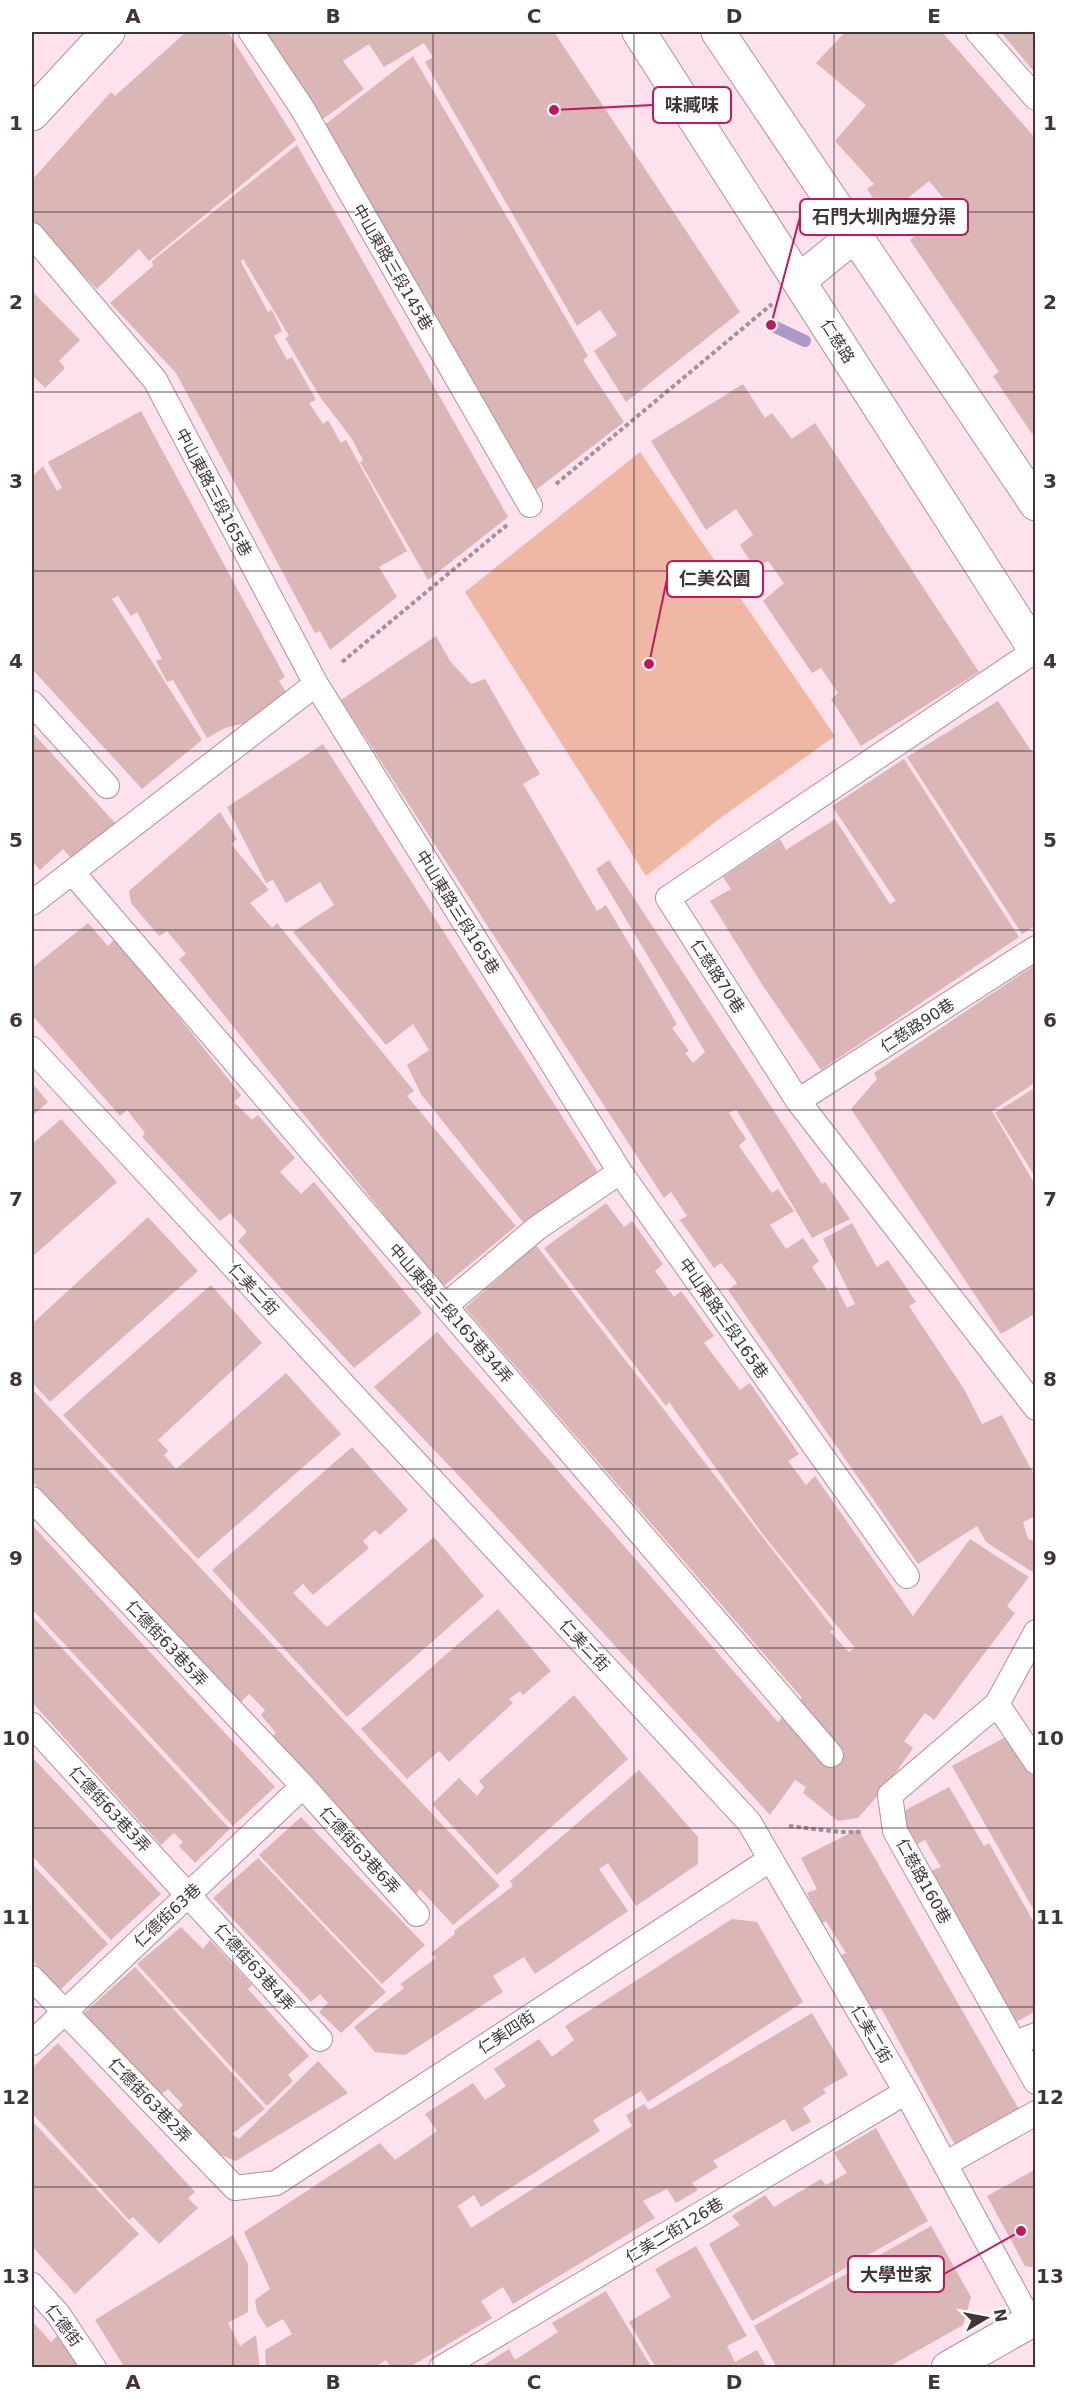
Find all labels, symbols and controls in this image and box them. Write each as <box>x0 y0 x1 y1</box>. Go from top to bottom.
text: A <box>125 4 141 28</box>
text: B <box>325 4 341 28</box>
text: C <box>527 4 541 28</box>
text: D <box>726 4 742 28</box>
text: E <box>927 4 941 28</box>
callout: 味臧味 <box>653 87 731 123</box>
text: 味臧味 <box>665 94 719 115</box>
text: 1 <box>9 111 23 135</box>
text: 1 <box>1043 111 1057 135</box>
callout: 石門大圳內壢分渠 <box>800 199 968 235</box>
street label: 中山東路三段145巷 <box>349 201 436 334</box>
text: 石門大圳內壢分渠 <box>812 206 956 227</box>
text: 2 <box>9 290 23 314</box>
text: 2 <box>1043 290 1057 314</box>
street label: 仁慈路 <box>817 316 858 367</box>
street label: 中山東路三段165巷 <box>172 425 255 560</box>
text: 3 <box>9 469 23 493</box>
text: 3 <box>1043 469 1057 493</box>
callout: 仁美公園 <box>667 561 763 597</box>
text: 仁美公園 <box>679 568 751 589</box>
text: 4 <box>9 649 23 673</box>
text: 4 <box>1043 649 1057 673</box>
text: 5 <box>9 828 23 852</box>
text: 5 <box>1043 828 1057 852</box>
street label: 中山東路三段165巷 <box>412 847 503 978</box>
street label: 仁慈路70巷 <box>687 936 749 1017</box>
street label: 仁慈路90巷 <box>877 994 958 1056</box>
text: 6 <box>9 1008 23 1032</box>
text: 6 <box>1043 1008 1057 1032</box>
text: 7 <box>9 1187 23 1211</box>
text: 7 <box>1043 1187 1057 1211</box>
street label: 中山東路三段165巷34弄 <box>385 1240 516 1387</box>
street label: 中山東路三段165巷 <box>675 1254 772 1382</box>
street label: 仁美二街 <box>225 1259 282 1319</box>
text: 8 <box>9 1367 23 1391</box>
text: 8 <box>1043 1367 1057 1391</box>
text: 9 <box>9 1546 23 1570</box>
text: 9 <box>1043 1546 1057 1570</box>
street label: 仁德街63巷5弄 <box>122 1596 211 1690</box>
street label: 仁美二街 <box>556 1615 613 1675</box>
text: 10 <box>2 1726 30 1750</box>
text: 10 <box>1036 1726 1064 1750</box>
street label: 仁德街63巷3弄 <box>65 1762 154 1856</box>
street label: 仁德街63巷6弄 <box>316 1803 404 1898</box>
street label: 仁慈路160巷 <box>892 1835 955 1927</box>
street label: 仁德街63巷 <box>130 1880 205 1951</box>
text: 11 <box>2 1905 30 1929</box>
text: 11 <box>1036 1905 1064 1929</box>
street label: 仁德街63巷4弄 <box>211 1920 299 2015</box>
street label: 仁美二街 <box>847 2002 896 2067</box>
street label: 仁美四街 <box>474 2007 538 2058</box>
street label: 仁德街63巷2弄 <box>104 2054 195 2147</box>
text: 12 <box>2 2085 30 2109</box>
text: 12 <box>1036 2085 1064 2109</box>
street label: 仁美二街126巷 <box>622 2194 727 2267</box>
callout: 大學世家 <box>848 2256 944 2292</box>
text: 13 <box>2 2264 30 2288</box>
text: 大學世家 <box>860 2264 932 2285</box>
text: 13 <box>1036 2264 1064 2288</box>
north arrow <box>956 2288 1016 2348</box>
street label: 仁德街 <box>42 2300 86 2350</box>
text: N <box>990 2307 1011 2324</box>
text: A <box>125 2370 141 2394</box>
text: B <box>325 2370 341 2394</box>
text: C <box>527 2370 541 2394</box>
text: D <box>726 2370 742 2394</box>
text: E <box>927 2370 941 2394</box>

